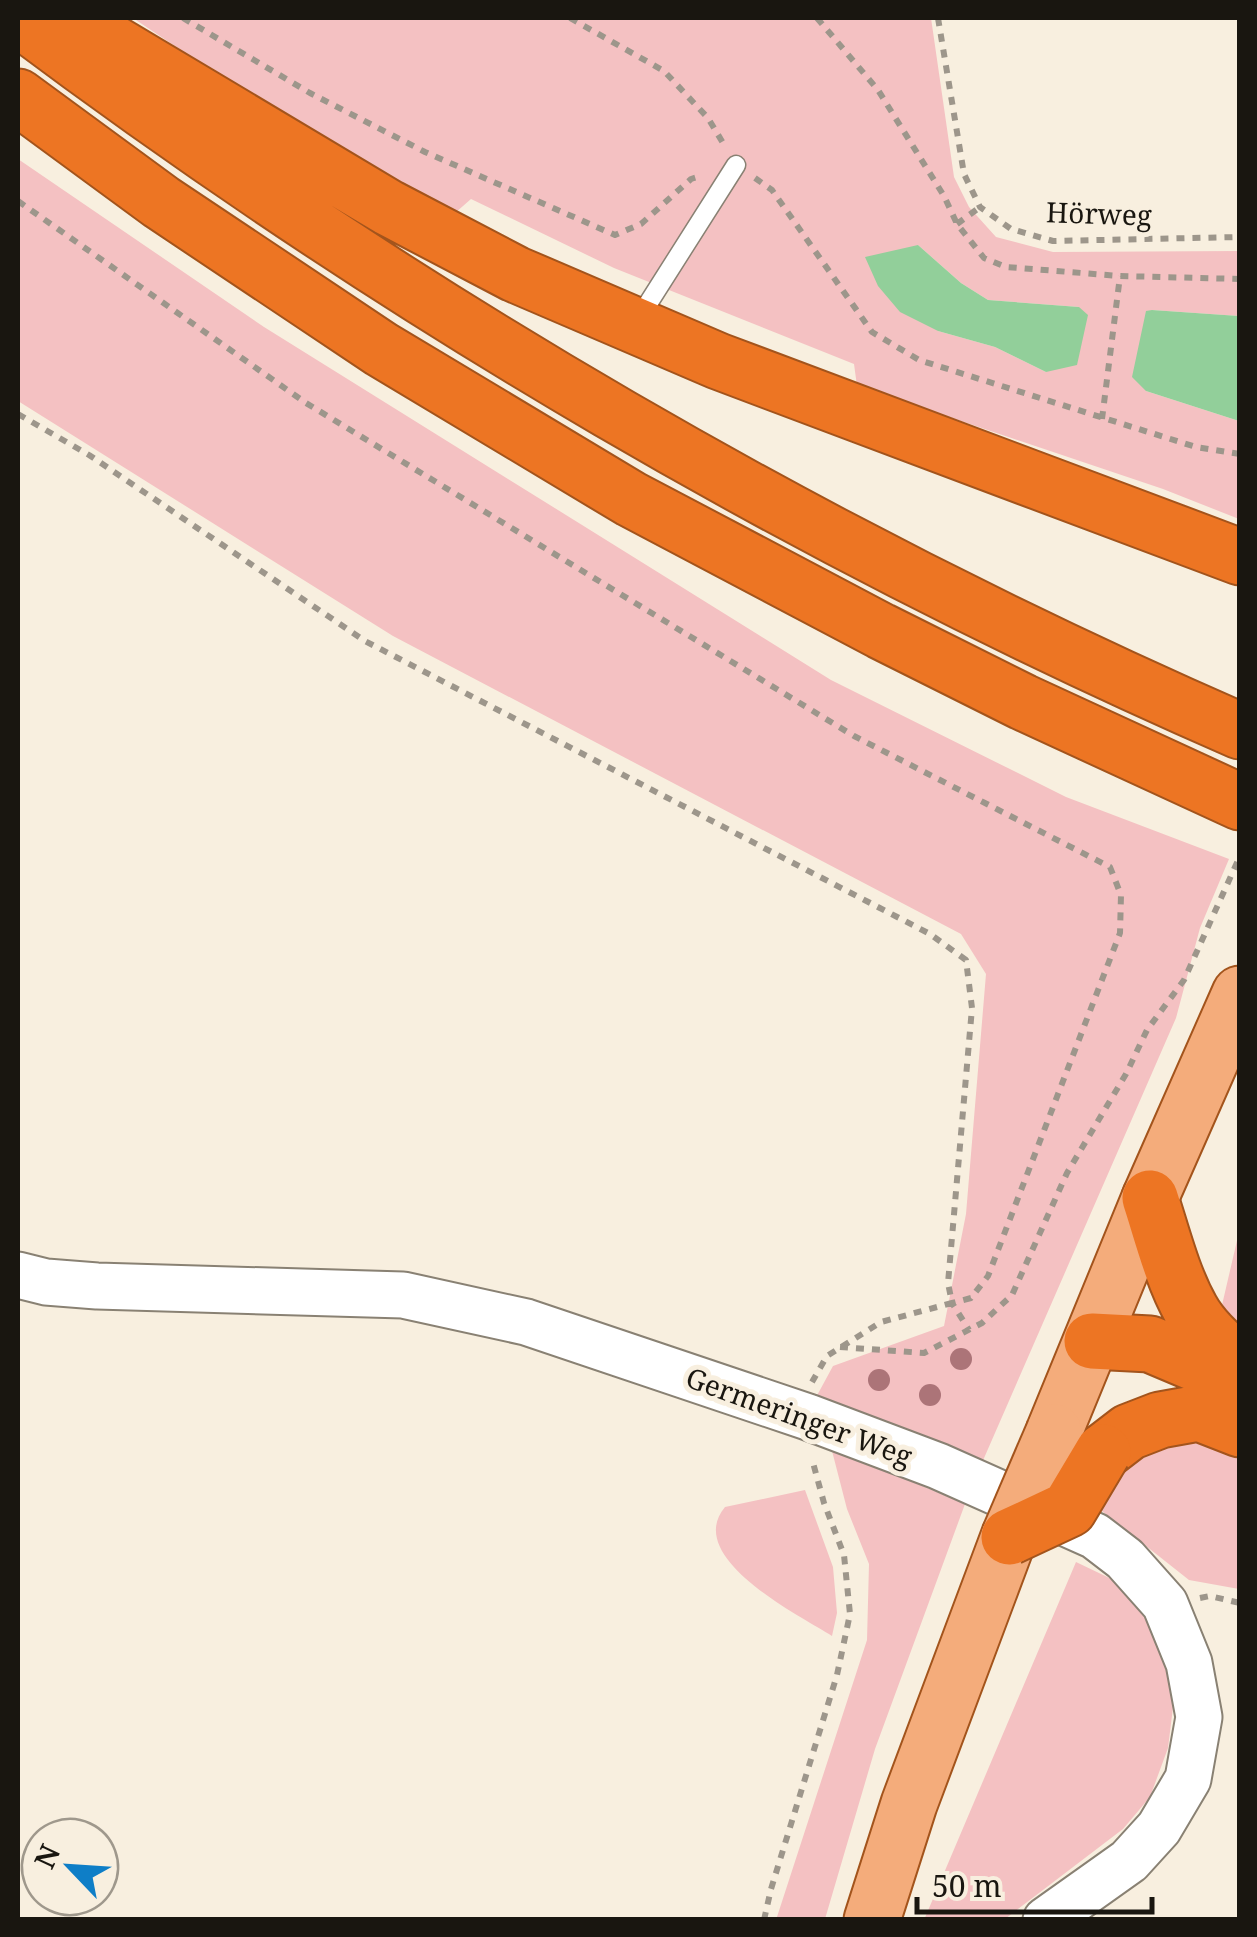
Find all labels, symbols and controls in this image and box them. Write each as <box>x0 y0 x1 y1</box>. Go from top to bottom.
street label: Hörweg <box>1046 192 1153 234</box>
street label: Germeringer Weg <box>681 1358 918 1475</box>
north arrow <box>20 1817 120 1917</box>
text: N <box>25 1838 68 1874</box>
scale bar <box>917 1852 1152 1914</box>
text: 50 m <box>932 1865 1002 1906</box>

